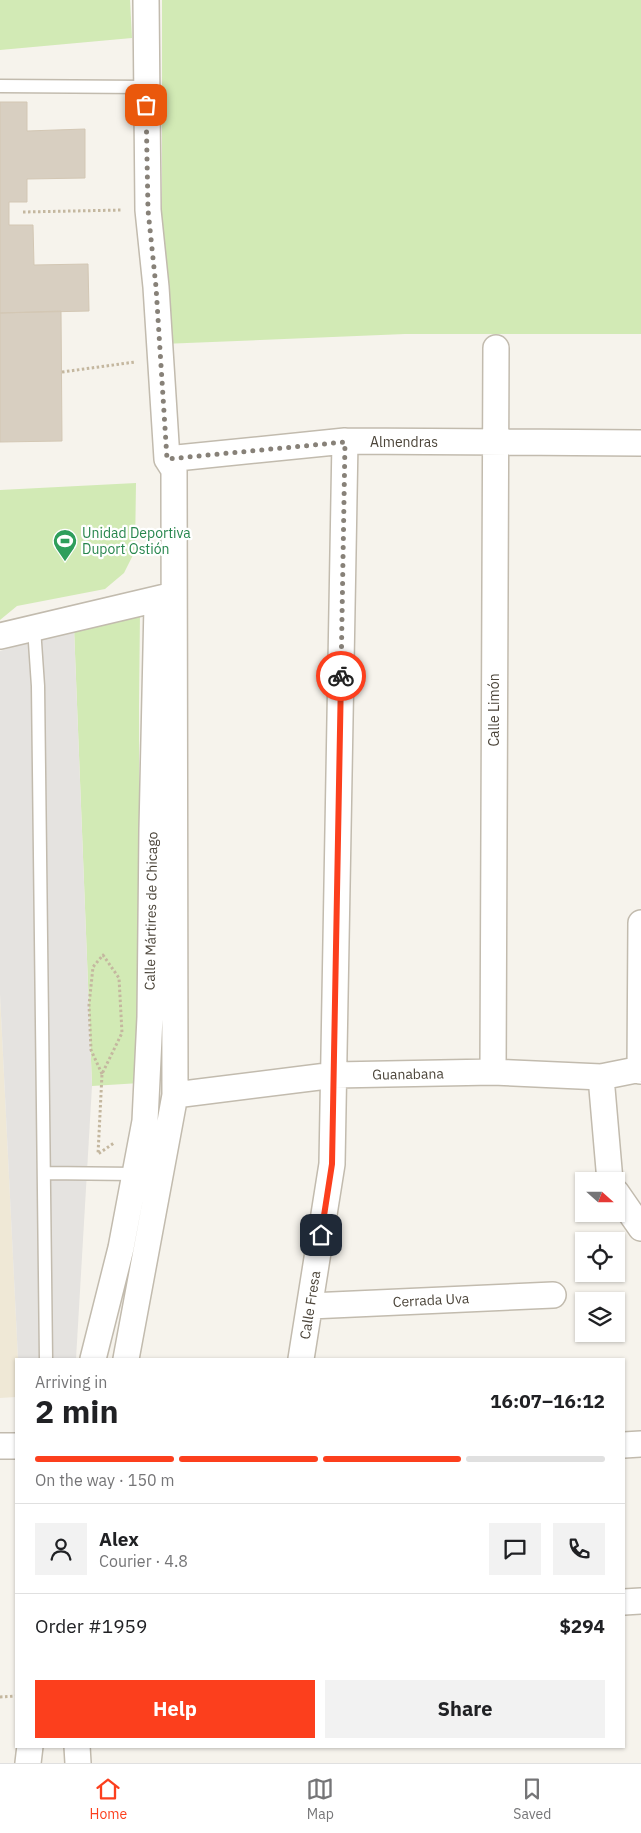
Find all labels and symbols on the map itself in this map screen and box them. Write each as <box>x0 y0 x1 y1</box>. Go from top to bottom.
pin <box>125 84 167 126</box>
street label: Almendras <box>370 433 438 451</box>
place label: Unidad Deportiva Duport Ostión <box>82 524 191 558</box>
sports icon: Unidad Deportiva Duport Ostión <box>52 528 78 562</box>
courier <box>316 651 366 701</box>
street label: Calle Limón <box>485 673 503 747</box>
street label: Calle Mártires de Chicago <box>141 831 161 991</box>
street label: Guanabana <box>372 1064 444 1084</box>
north arrow <box>575 1172 625 1222</box>
pin <box>300 1214 342 1256</box>
street label: Calle Fresa <box>296 1269 324 1341</box>
street label: Cerrada Uva <box>392 1289 470 1311</box>

